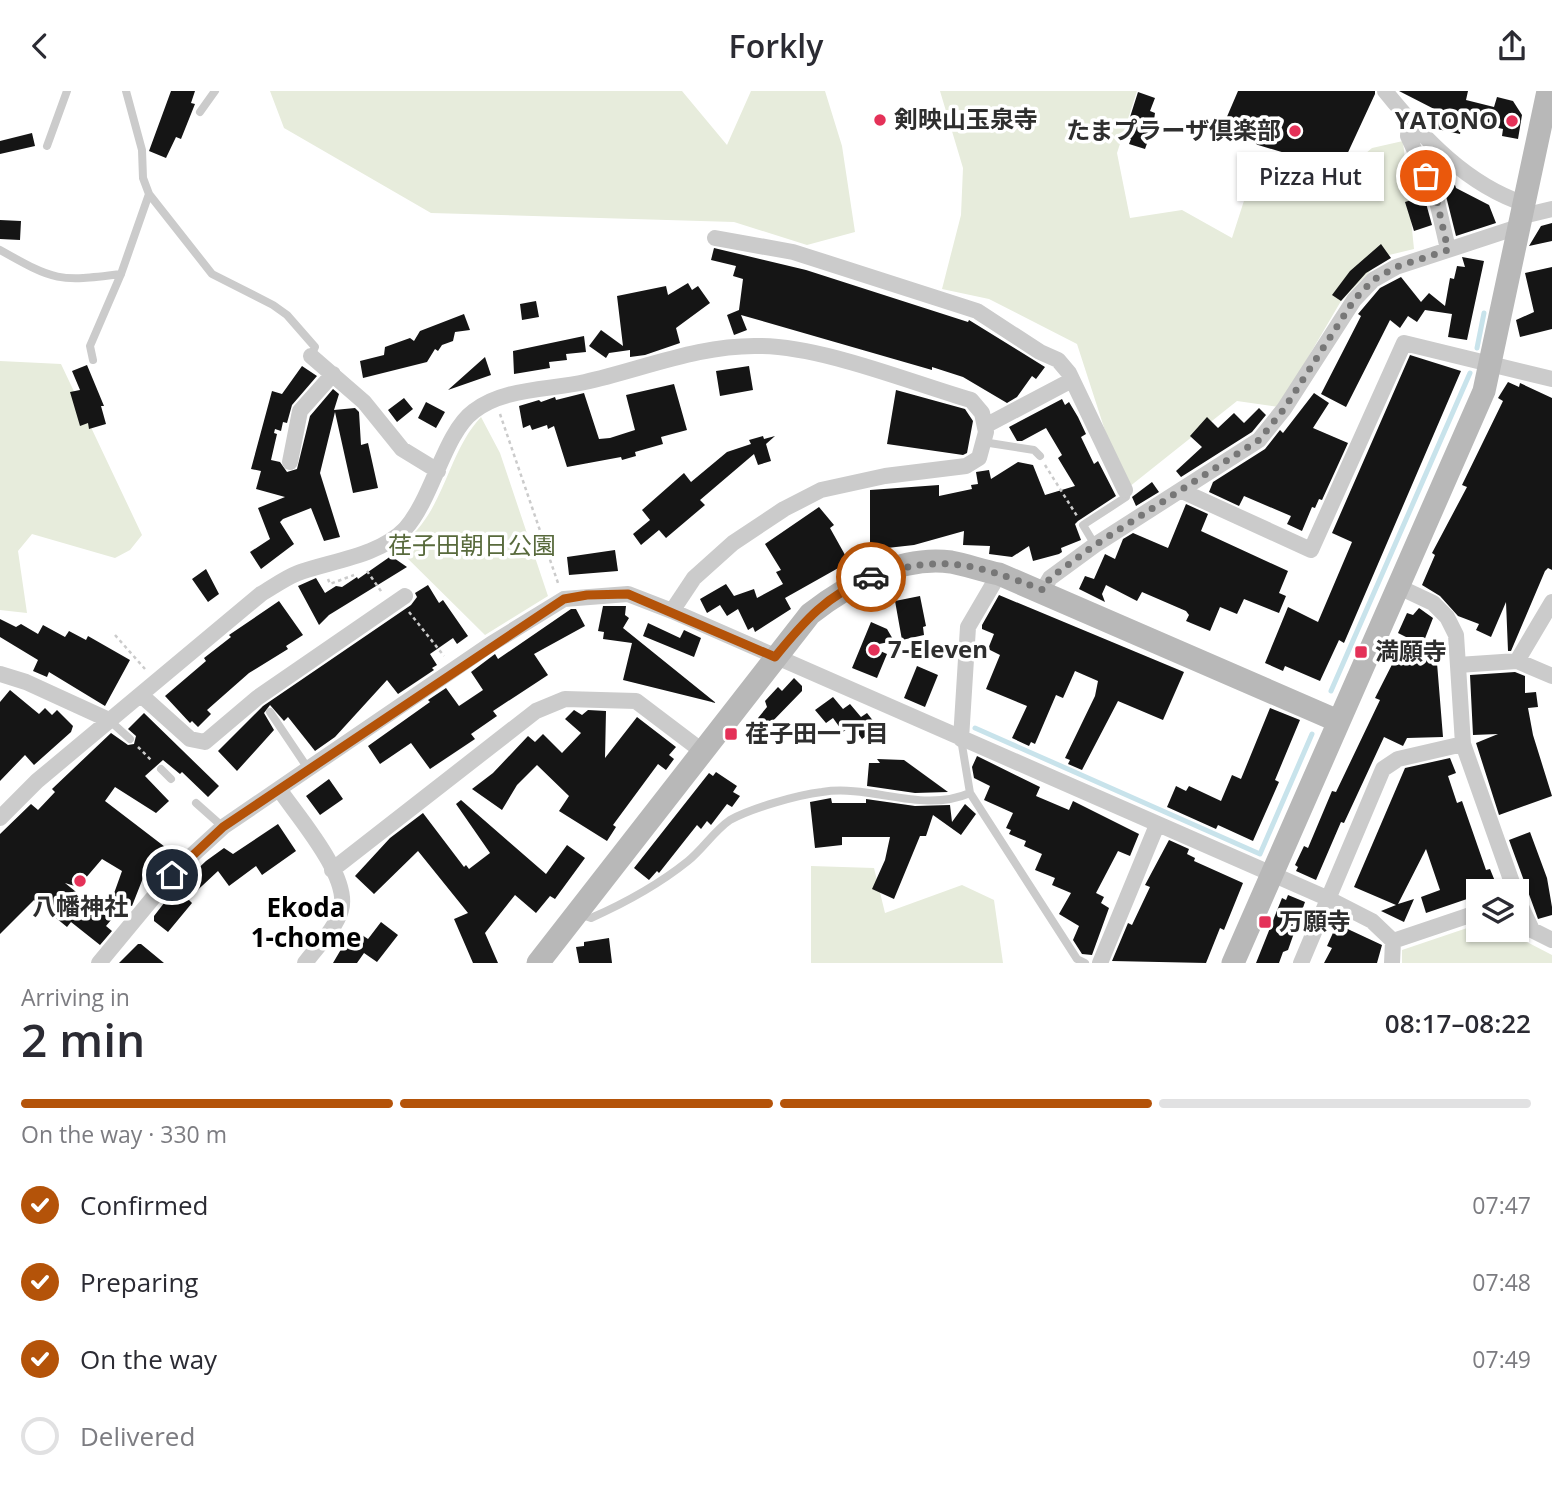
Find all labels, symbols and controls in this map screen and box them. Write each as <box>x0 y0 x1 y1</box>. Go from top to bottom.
text: Forkly <box>729 24 823 67</box>
icon: back <box>21 27 59 65</box>
icon: share <box>1493 27 1531 65</box>
place label: 剣映山玉泉寺 <box>894 102 1038 135</box>
place label: YATONO <box>1395 103 1498 136</box>
marker: 剣映山玉泉寺 <box>872 112 888 128</box>
place label: たまプラーザ倶楽部 <box>1066 113 1281 146</box>
marker: YATONO <box>1504 113 1520 129</box>
marker: たまプラーザ倶楽部 <box>1287 123 1303 139</box>
pin <box>1396 146 1456 206</box>
callout: Pizza Hut <box>1237 151 1384 201</box>
icon: bag <box>1407 157 1445 195</box>
text: Pizza Hut <box>1259 160 1362 192</box>
park label: 荏子田朝日公園 <box>388 528 556 561</box>
courier <box>836 542 906 612</box>
icon: car <box>852 558 890 596</box>
place label: 7-Eleven <box>888 632 988 665</box>
place label: 満願寺 <box>1375 634 1447 667</box>
marker: 7-Eleven <box>866 642 882 658</box>
marker: 満願寺 <box>1353 644 1369 660</box>
place label: 荏子田一丁目 <box>745 716 889 749</box>
marker: 荏子田一丁目 <box>723 726 739 742</box>
pin <box>142 845 202 905</box>
icon: home <box>153 856 191 894</box>
marker: 八幡神社 <box>72 873 88 889</box>
map controls <box>1466 879 1529 942</box>
button: layers <box>1466 879 1529 942</box>
place label: 八幡神社 <box>32 889 128 922</box>
district label: Ekoda 1-chome <box>251 889 361 955</box>
place label: 万願寺 <box>1279 904 1351 937</box>
marker: 万願寺 <box>1257 914 1273 930</box>
text: Arriving in <box>21 981 130 1013</box>
text: 08:17–08:22 <box>1385 1005 1531 1041</box>
text: 2 min <box>21 1008 145 1070</box>
text: On the way · 330 m <box>21 1118 227 1150</box>
icon: check <box>21 1186 59 1224</box>
text: Confirmed <box>80 1187 208 1223</box>
text: 07:47 <box>1472 1189 1531 1221</box>
icon: check <box>21 1263 59 1301</box>
text: Preparing <box>80 1264 198 1300</box>
text: 07:48 <box>1472 1266 1531 1298</box>
icon: check <box>21 1340 59 1378</box>
text: On the way <box>80 1341 217 1377</box>
text: 07:49 <box>1472 1343 1531 1375</box>
text: Delivered <box>80 1418 195 1454</box>

